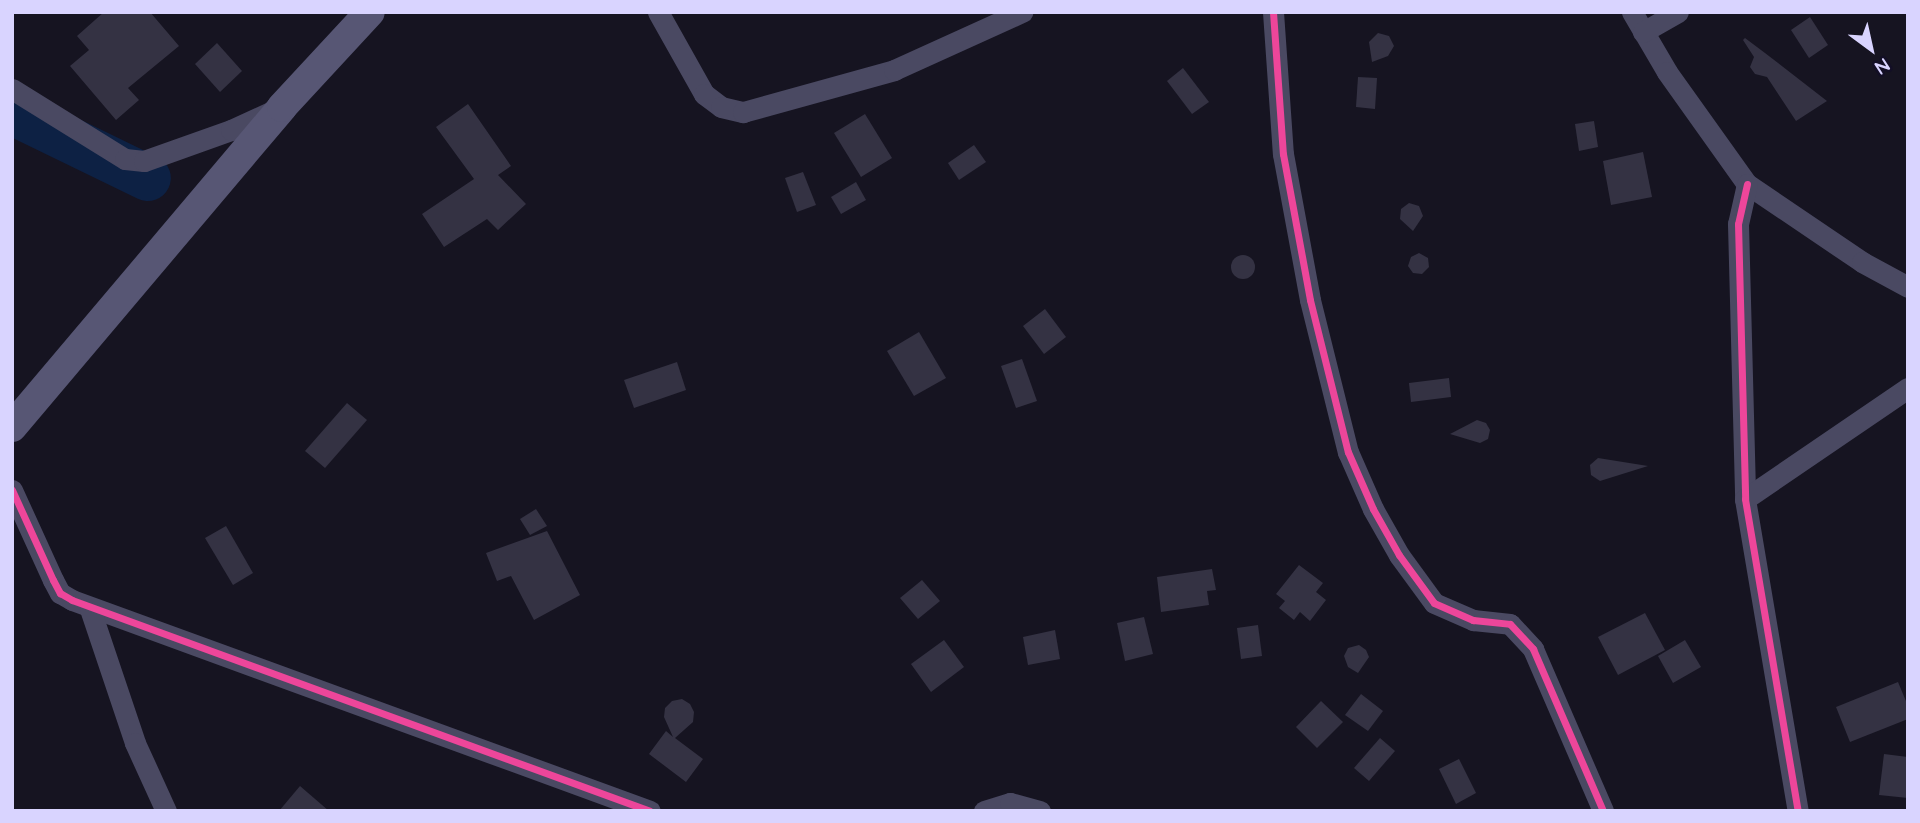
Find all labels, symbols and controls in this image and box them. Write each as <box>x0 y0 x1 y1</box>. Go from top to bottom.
north arrow <box>1836 14 1906 84</box>
text: N <box>1870 53 1895 80</box>

